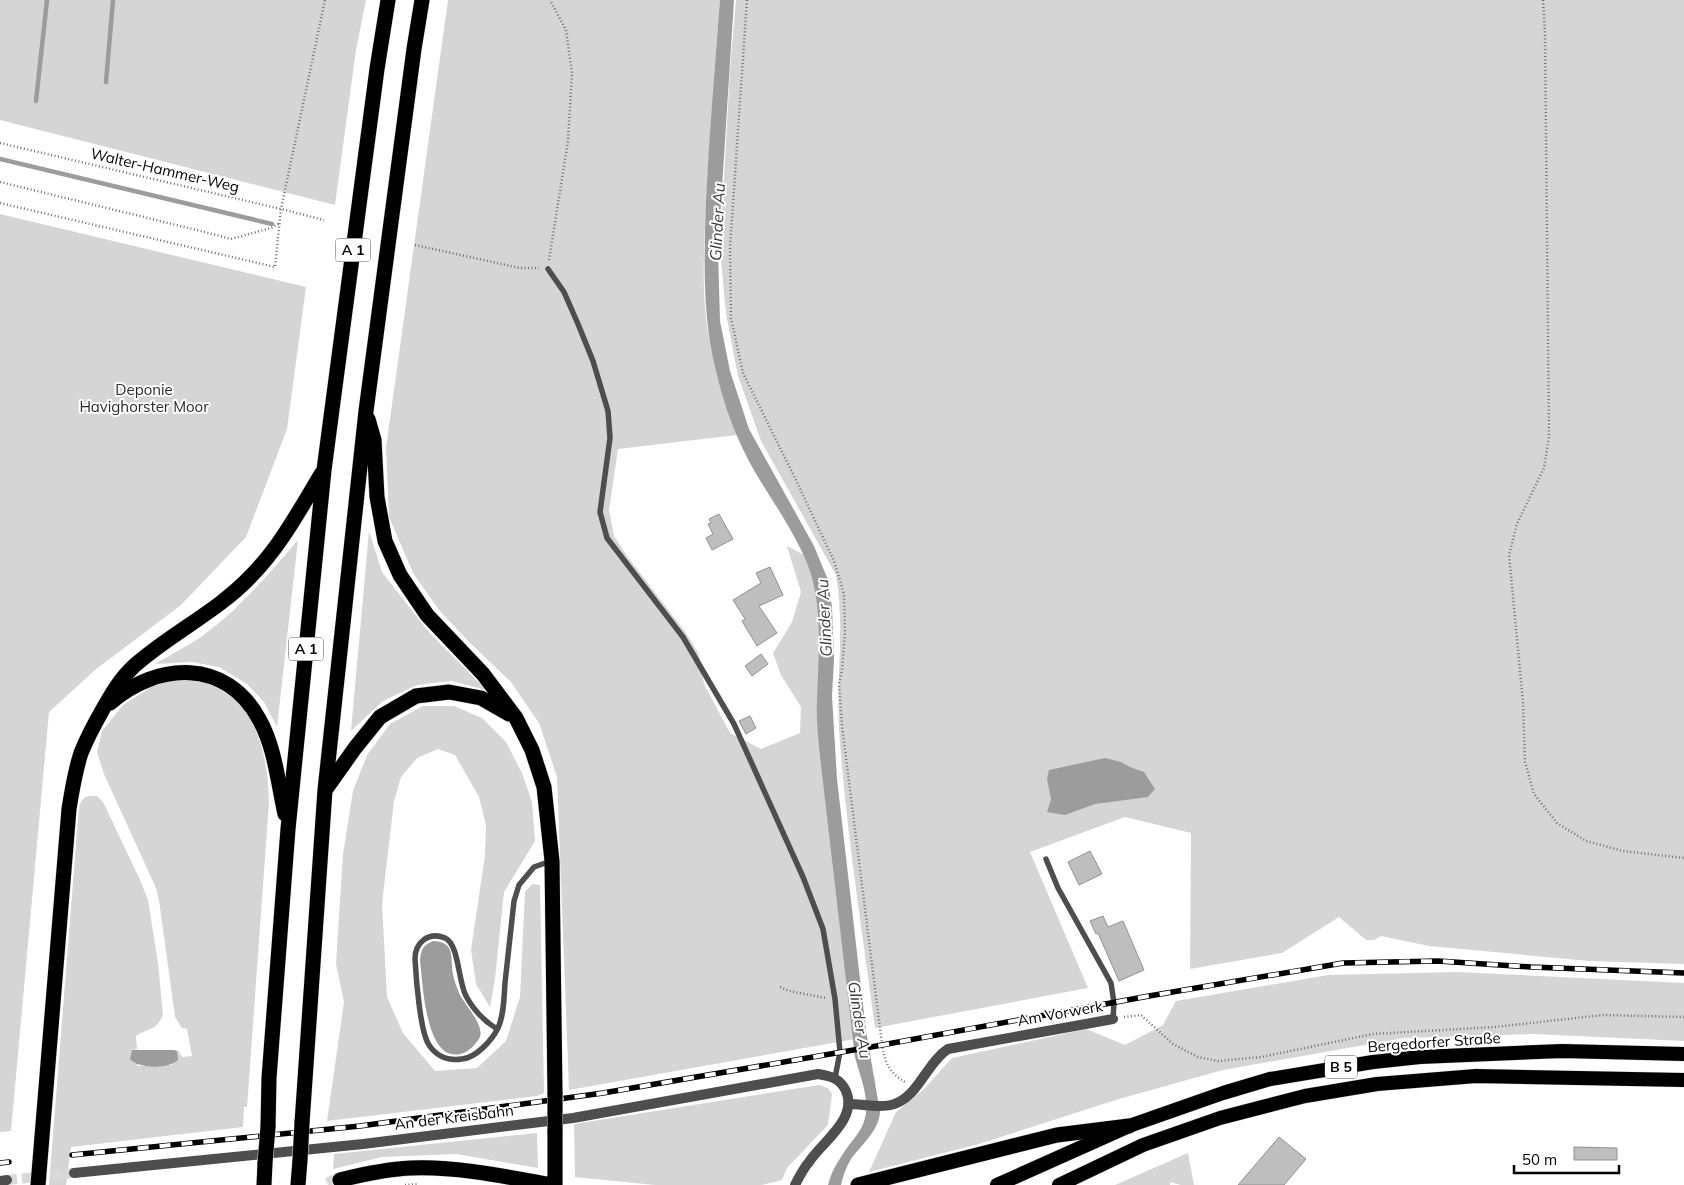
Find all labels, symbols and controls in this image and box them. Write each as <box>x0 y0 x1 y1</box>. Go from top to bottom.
street label: Walter-Hammer-Weg <box>89 144 241 196</box>
water label: Glinder Au <box>705 183 729 261</box>
road number: A 1 <box>336 238 370 262</box>
park label: Deponie Havighorster Moor <box>79 380 209 416</box>
water label: Glinder Au <box>812 579 836 657</box>
road number: A 1 <box>288 638 324 661</box>
water label: Glinder Au <box>844 980 876 1060</box>
street label: Am Vorwerk <box>1016 996 1104 1030</box>
street label: Bergedorfer Straße <box>1367 1028 1501 1056</box>
road number: B 5 <box>1325 1056 1357 1078</box>
street label: An der Kreisbahn <box>393 1100 515 1134</box>
scale bar <box>1514 1142 1619 1174</box>
text: 50 m <box>1522 1150 1557 1169</box>

